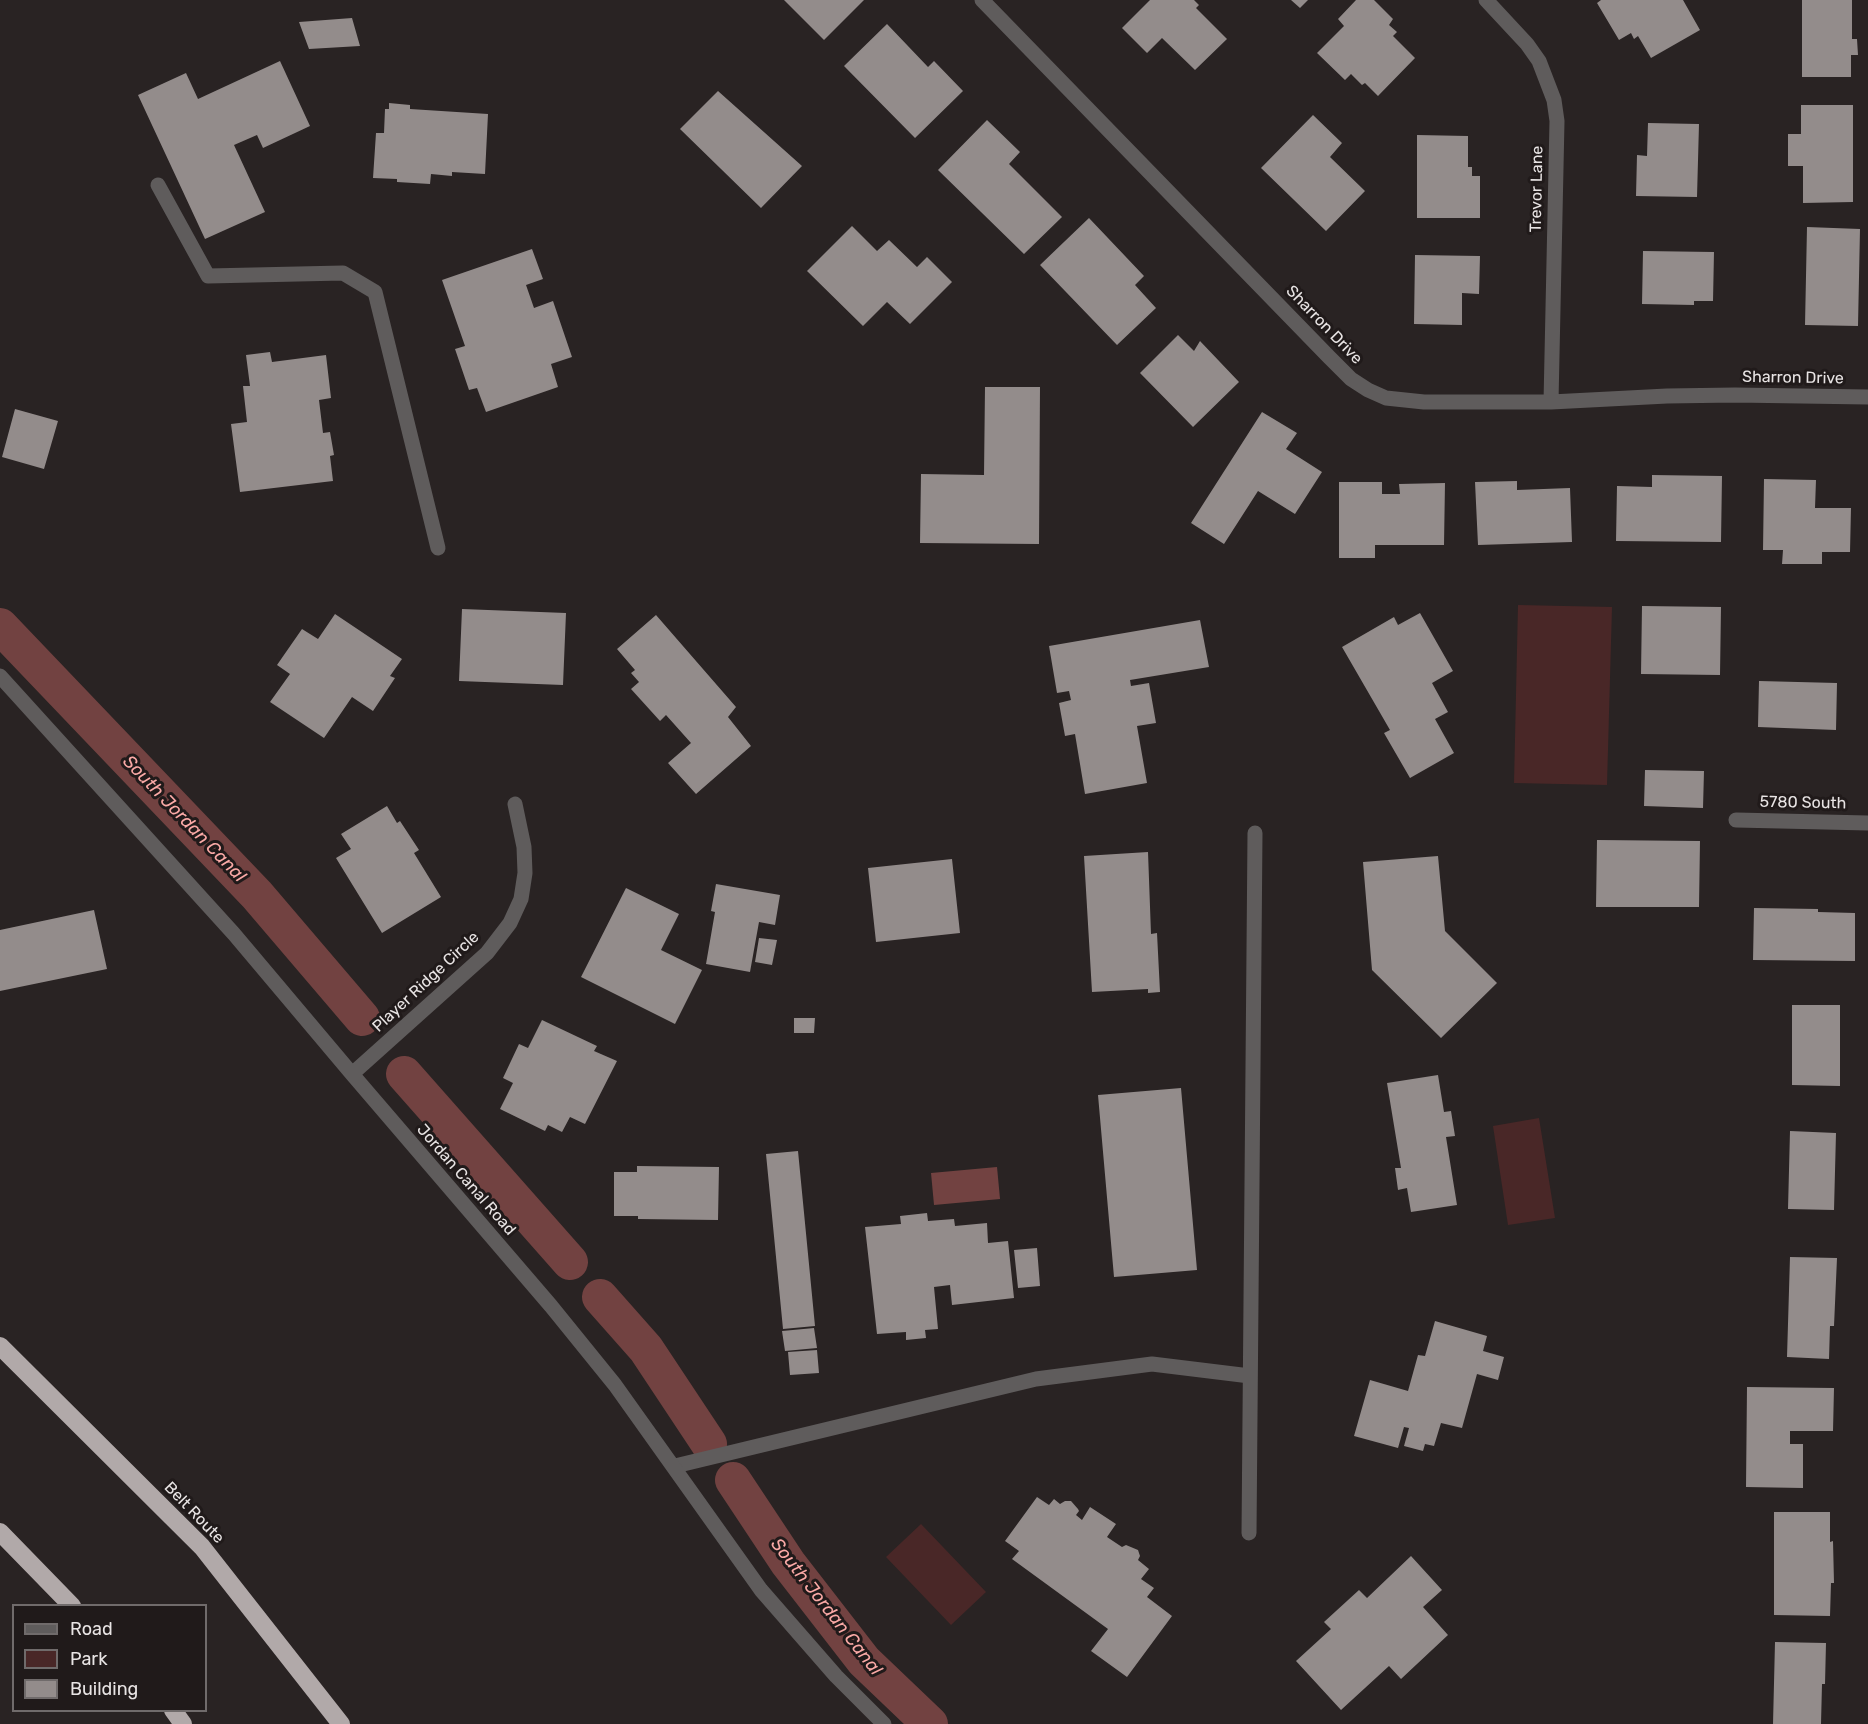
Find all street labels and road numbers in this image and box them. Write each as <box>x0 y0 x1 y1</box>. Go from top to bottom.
street label: Trevor Lane <box>1527 145 1547 233</box>
street label: Sharron Drive <box>1282 282 1366 368</box>
street label: Sharron Drive <box>1742 368 1844 388</box>
street label: 5780 South <box>1759 793 1847 813</box>
street label: Player Ridge Circle <box>369 928 483 1036</box>
street label: Jordan Canal Road <box>413 1121 519 1239</box>
street label: Belt Route <box>160 1478 228 1548</box>

